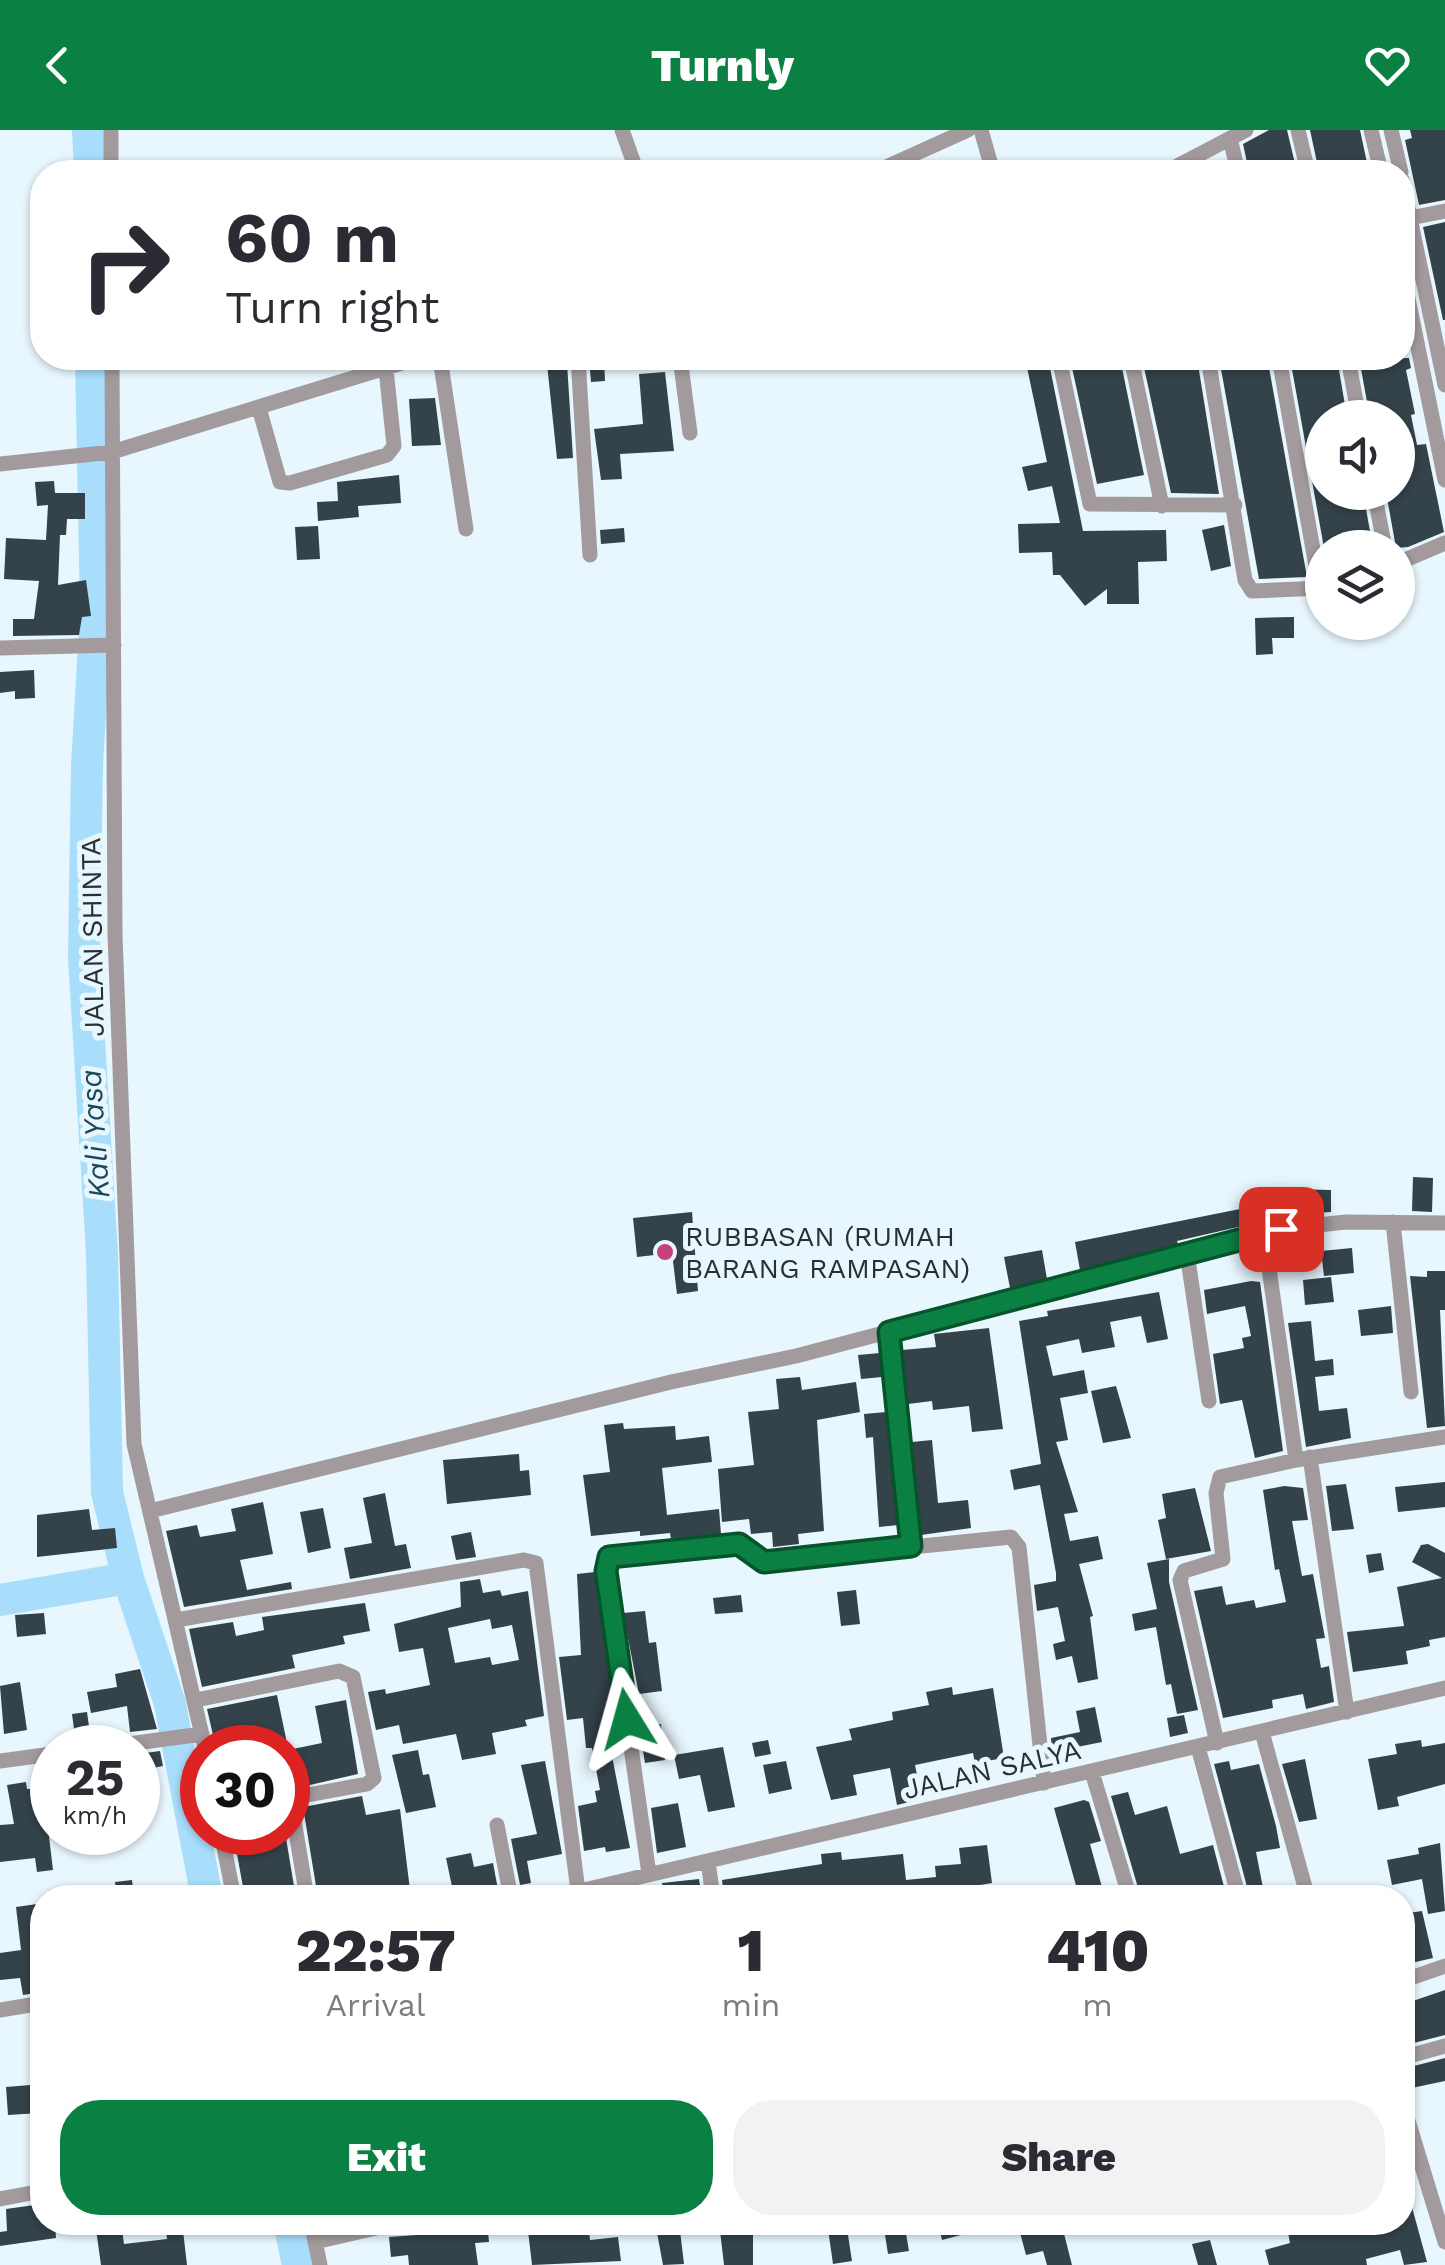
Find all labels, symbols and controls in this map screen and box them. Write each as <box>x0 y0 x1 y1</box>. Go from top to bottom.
icon: back <box>30 38 85 93</box>
icon: heart <box>1360 38 1415 93</box>
text: Turnly <box>651 39 794 92</box>
text: 60 m <box>225 197 399 279</box>
icon: right <box>60 200 190 330</box>
text: Turn right <box>225 281 439 334</box>
map controls <box>1305 400 1415 640</box>
button: sound <box>1305 400 1415 510</box>
button: layers <box>1305 530 1415 640</box>
street label: JALAN SHINTA <box>74 837 111 1037</box>
water label: Kali Yasa <box>73 1068 116 1200</box>
pin <box>1239 1187 1324 1272</box>
icon: arrive <box>1254 1202 1309 1257</box>
place label: RUBBASAN (RUMAH BARANG RAMPASAN) <box>685 1220 970 1285</box>
marker: RUBBASAN (RUMAH BARANG RAMPASAN) <box>654 1241 676 1263</box>
position arrow <box>575 1667 679 1771</box>
speed limit sign: 30 <box>180 1725 310 1855</box>
street label: JALAN SALYA <box>900 1733 1084 1806</box>
text: 25 <box>66 1748 124 1807</box>
text: km/h <box>63 1801 127 1830</box>
text: 22:57 <box>296 1915 456 1986</box>
text: 1 <box>737 1915 764 1986</box>
text: 410 <box>1046 1915 1149 1986</box>
text: Arrival <box>326 1986 426 2024</box>
text: min <box>721 1986 780 2024</box>
text: m <box>1082 1986 1113 2024</box>
button: Exit <box>60 2100 713 2215</box>
button: Share <box>733 2100 1385 2215</box>

